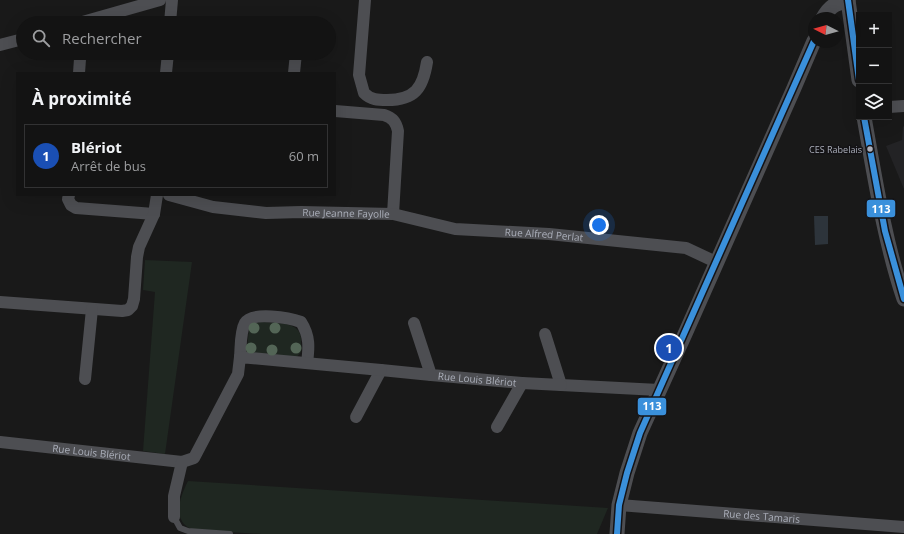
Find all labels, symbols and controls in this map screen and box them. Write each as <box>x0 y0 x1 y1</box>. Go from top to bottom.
north arrow <box>808 12 844 48</box>
map controls <box>856 12 892 120</box>
button: + <box>856 12 892 48</box>
search box <box>16 16 336 60</box>
icon: search <box>30 27 52 49</box>
text: Rechercher <box>62 28 142 48</box>
button: − <box>856 48 892 84</box>
button: layers <box>856 84 892 120</box>
text: À proximité <box>32 87 131 110</box>
text: Blériot <box>71 137 122 157</box>
place label: CES Rabelais <box>809 143 862 156</box>
marker: CES Rabelais <box>865 144 875 154</box>
text: 1 <box>42 147 50 165</box>
text: 60 m <box>289 147 319 165</box>
text: Arrêt de bus <box>71 157 146 175</box>
line badge: 113 <box>866 199 896 218</box>
text: 113 <box>872 201 890 216</box>
street label: Rue Jeanne Fayolle <box>302 205 390 221</box>
your location <box>589 215 609 235</box>
street label: Rue Alfred Perlat <box>504 225 584 245</box>
pin: 1 <box>656 333 682 363</box>
street label: Rue Louis Blériot <box>437 369 517 390</box>
line badge: 113 <box>637 397 667 416</box>
text: 113 <box>643 398 661 413</box>
street label: Rue Louis Blériot <box>52 441 132 463</box>
street label: Rue des Tamaris <box>723 506 801 526</box>

